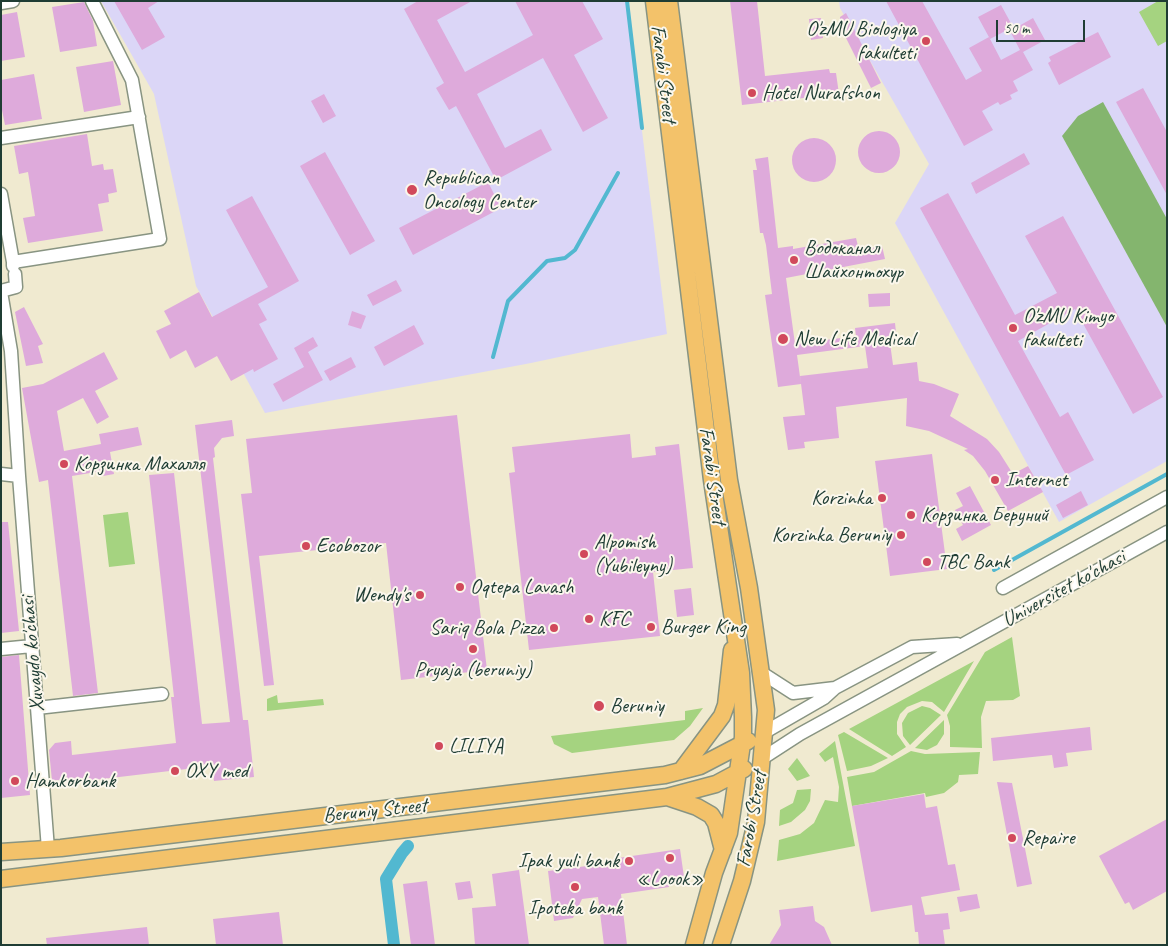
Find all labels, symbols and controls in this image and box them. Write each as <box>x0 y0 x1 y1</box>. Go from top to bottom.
scale bar <box>998 10 1087 42</box>
place label: O'zMU Biologiya fakulteti <box>806 16 916 66</box>
text: 50 m <box>1004 19 1030 38</box>
street label: Farabi Street <box>645 24 681 124</box>
marker: O'zMU Biologiya fakulteti <box>920 35 932 47</box>
place label: Hotel Nurafshon <box>762 80 880 106</box>
marker: Hotel Nurafshon <box>746 87 758 99</box>
place label: Republican Oncology Center <box>423 165 536 215</box>
marker: Republican Oncology Center <box>405 183 419 197</box>
place label: Водоканал Шайхонтохур <box>804 235 903 285</box>
marker: Водоканал Шайхонтохур <box>788 254 800 266</box>
place label: O'zMU Kimyo fakulteti <box>1023 303 1113 353</box>
marker: O'zMU Kimyo fakulteti <box>1007 322 1019 334</box>
place label: New Life Medical <box>794 326 915 352</box>
marker: New Life Medical <box>776 332 790 346</box>
street label: Farabi Street <box>693 426 731 526</box>
place label: Корзинка Махалля <box>74 451 204 477</box>
marker: Корзинка Махалля <box>58 458 70 470</box>
place label: Internet <box>1005 467 1067 493</box>
marker: Internet <box>989 474 1001 486</box>
place label: Korzinka <box>811 485 872 511</box>
marker: Korzinka <box>876 492 888 504</box>
place label: Корзинка Беруний <box>921 502 1049 528</box>
marker: Корзинка Беруний <box>905 509 917 521</box>
place label: Korzinka Beruniy <box>772 522 891 548</box>
place label: Alpomish (Yubileyny) <box>594 529 672 579</box>
marker: Korzinka Beruniy <box>895 529 907 541</box>
place label: Ecobozor <box>316 533 380 559</box>
marker: Ecobozor <box>300 540 312 552</box>
street label: Universitet ko'chasi <box>998 545 1130 633</box>
marker: Alpomish (Yubileyny) <box>578 548 590 560</box>
place label: TBC Bank <box>937 549 1010 575</box>
marker: TBC Bank <box>921 556 933 568</box>
place label: Oqtepa Lavash <box>470 574 574 600</box>
marker: Oqtepa Lavash <box>454 581 466 593</box>
place label: Wendy's <box>353 582 410 608</box>
marker: Wendy's <box>414 589 426 601</box>
street label: Xuvaydo ko'chasi <box>15 595 51 713</box>
place label: KFC <box>599 606 630 632</box>
marker: KFC <box>583 613 595 625</box>
place label: Burger King <box>661 614 746 640</box>
place label: Sariq Bola Pizza <box>429 615 544 641</box>
marker: Burger King <box>645 621 657 633</box>
marker: Sariq Bola Pizza <box>548 622 560 634</box>
marker: Pryaja (beruniy) <box>467 643 479 655</box>
place label: Pryaja (beruniy) <box>414 657 532 683</box>
place label: Beruniy <box>610 693 664 719</box>
marker: Beruniy <box>592 699 606 713</box>
place label: LILIYA <box>449 733 503 759</box>
marker: LILIYA <box>433 740 445 752</box>
place label: OXY med <box>185 758 248 784</box>
marker: OXY med <box>169 765 181 777</box>
place label: Hamkorbank <box>25 768 115 794</box>
street label: Farobi Street <box>731 769 773 869</box>
marker: Hamkorbank <box>9 775 21 787</box>
street label: Beruniy Street <box>322 793 428 829</box>
place label: Repaire <box>1022 825 1075 851</box>
marker: Repaire <box>1006 832 1018 844</box>
place label: Ipak yuli bank <box>518 848 619 874</box>
marker: «Loook» <box>664 852 676 864</box>
marker: Ipak yuli bank <box>623 855 635 867</box>
place label: «Loook» <box>636 866 704 892</box>
marker: Ipoteka bank <box>569 881 581 893</box>
place label: Ipoteka bank <box>528 895 622 921</box>

